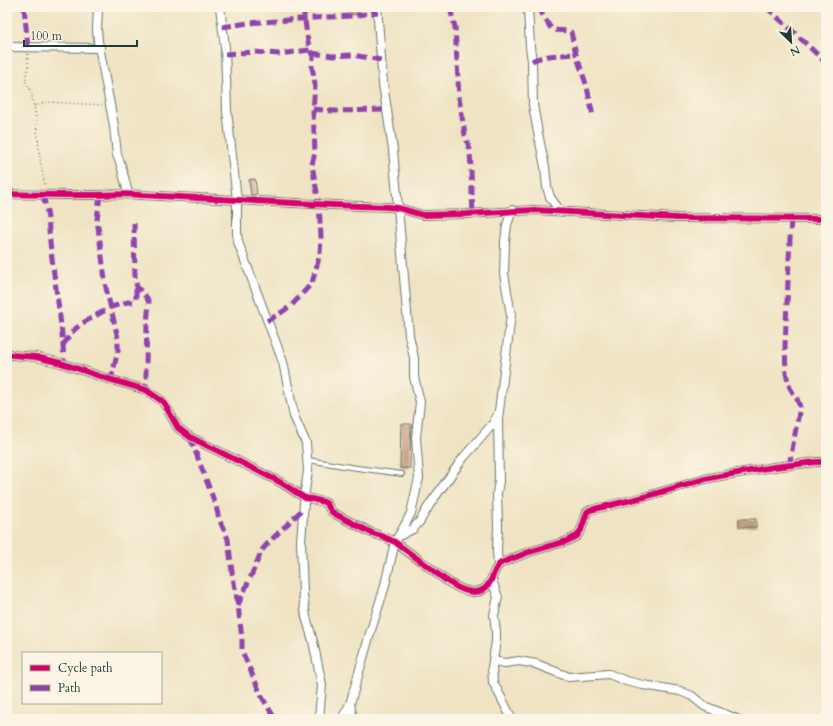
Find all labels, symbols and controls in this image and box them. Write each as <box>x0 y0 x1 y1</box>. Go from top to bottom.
scale bar <box>24 22 137 48</box>
north arrow <box>771 22 811 62</box>
text: 100 m <box>30 28 63 44</box>
text: N <box>787 42 803 60</box>
legend <box>22 652 162 704</box>
text: Cycle path <box>58 660 113 676</box>
text: Path <box>58 680 81 696</box>

